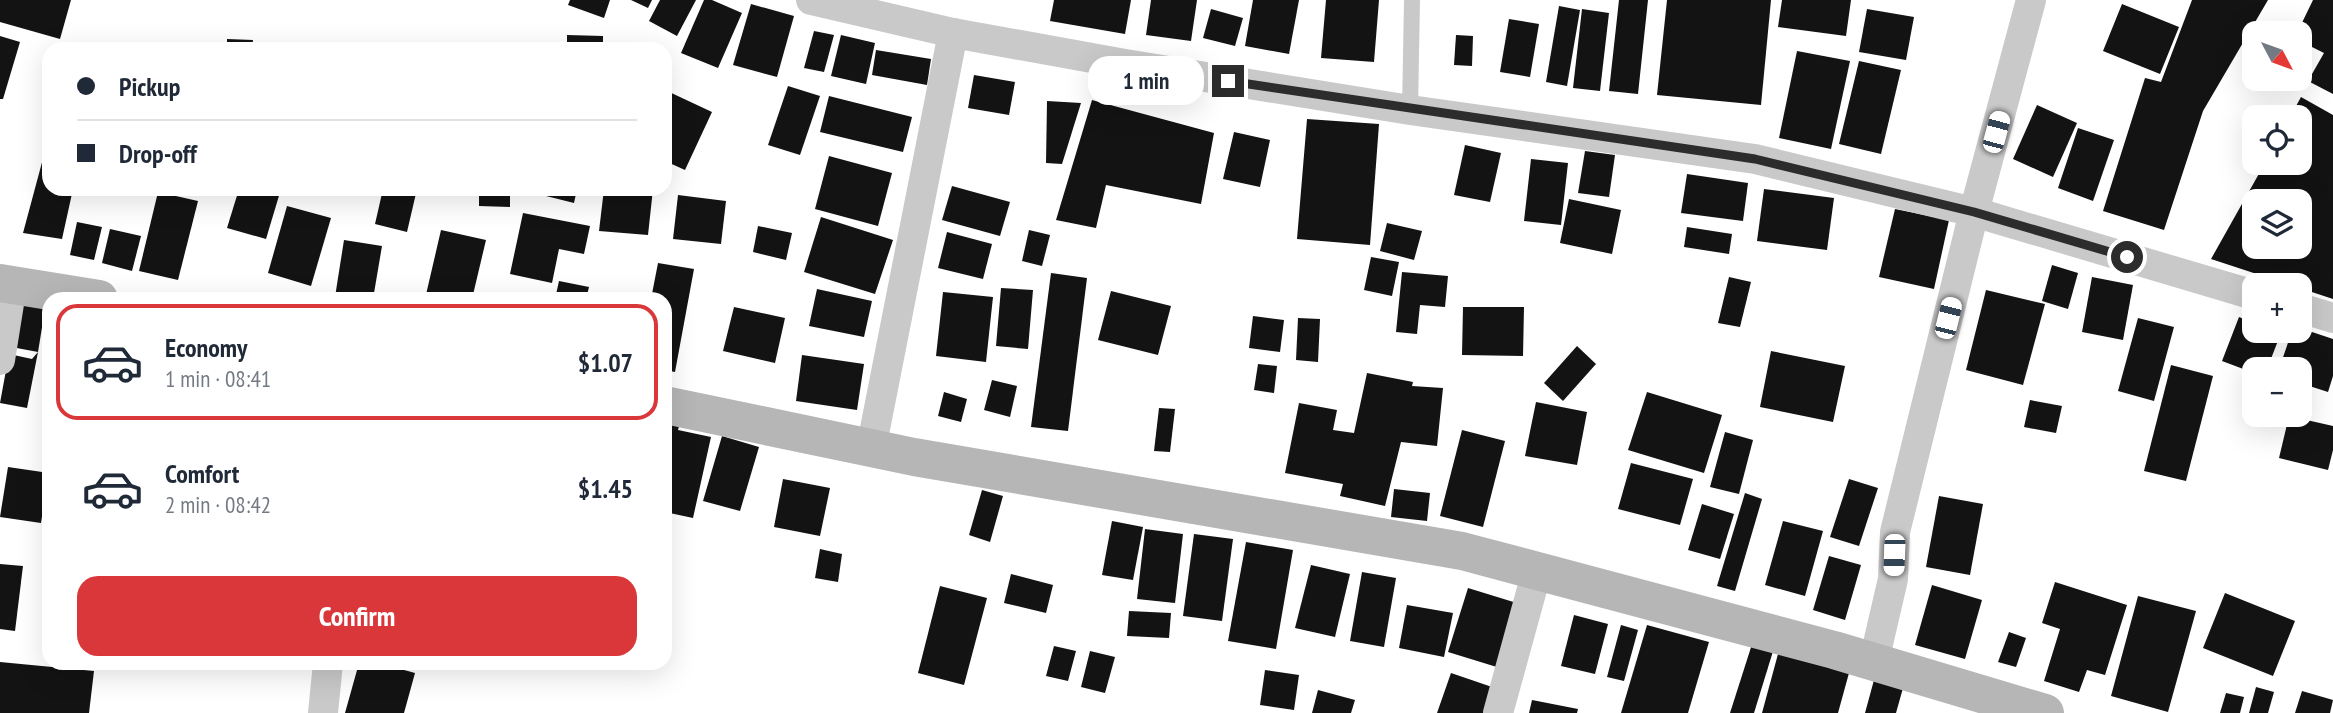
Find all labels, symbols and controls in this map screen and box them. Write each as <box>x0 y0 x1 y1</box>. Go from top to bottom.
north arrow <box>2242 21 2312 91</box>
map controls <box>2242 21 2312 427</box>
callout: 1 min <box>1088 56 1204 106</box>
route end <box>1212 65 1244 97</box>
text: 1 min <box>1123 66 1169 95</box>
text: Pickup <box>119 70 180 103</box>
button: locate <box>2242 105 2312 175</box>
car <box>1981 109 2012 155</box>
text: Drop-off <box>119 137 197 170</box>
button: layers <box>2242 189 2312 259</box>
route start <box>2111 241 2143 273</box>
button: + <box>2242 273 2312 343</box>
car <box>1933 295 1964 341</box>
icon: car <box>81 331 144 394</box>
text: Economy <box>165 331 247 364</box>
text: $1.07 <box>578 346 633 379</box>
button: − <box>2242 357 2312 427</box>
text: 1 min · 08:41 <box>165 364 271 393</box>
icon: car <box>81 457 144 520</box>
text: Comfort <box>165 457 239 490</box>
text: $1.45 <box>578 472 633 505</box>
text: 2 min · 08:42 <box>165 490 271 519</box>
car <box>1883 534 1906 576</box>
button: Confirm <box>77 576 637 656</box>

